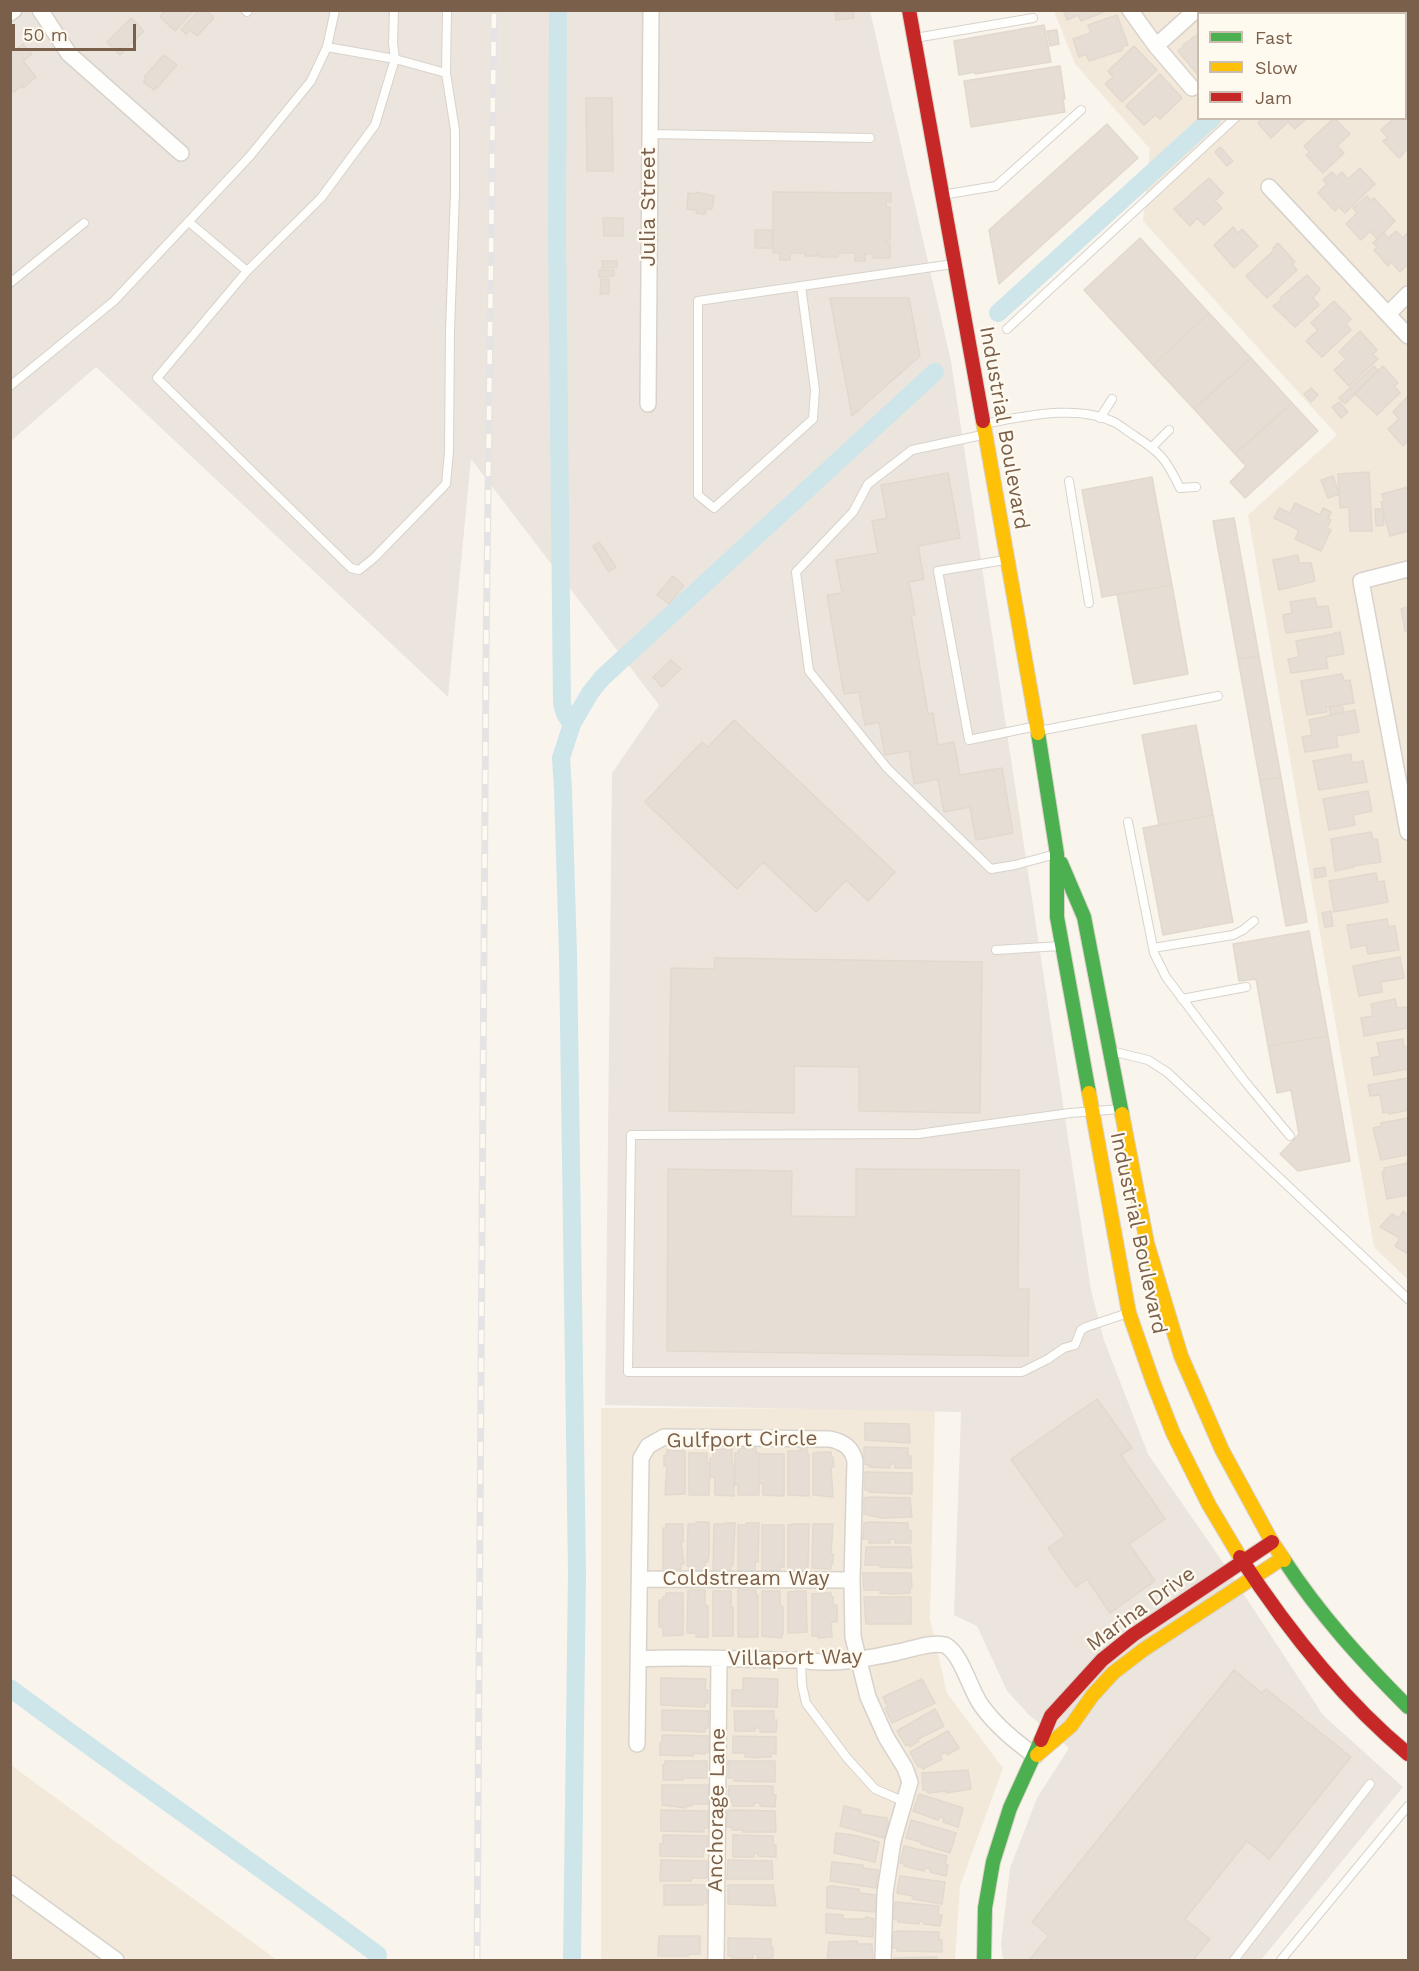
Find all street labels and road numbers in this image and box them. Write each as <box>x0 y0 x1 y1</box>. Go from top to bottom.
street label: Julia Street <box>636 148 662 266</box>
street label: Industrial Boulevard <box>974 324 1034 532</box>
street label: Industrial Boulevard <box>1104 1130 1172 1336</box>
street label: Gulfport Circle <box>666 1426 818 1454</box>
street label: Marina Drive <box>1082 1561 1200 1657</box>
street label: Coldstream Way <box>662 1566 830 1592</box>
street label: Villaport Way <box>727 1644 863 1672</box>
street label: Anchorage Lane <box>703 1728 731 1892</box>

